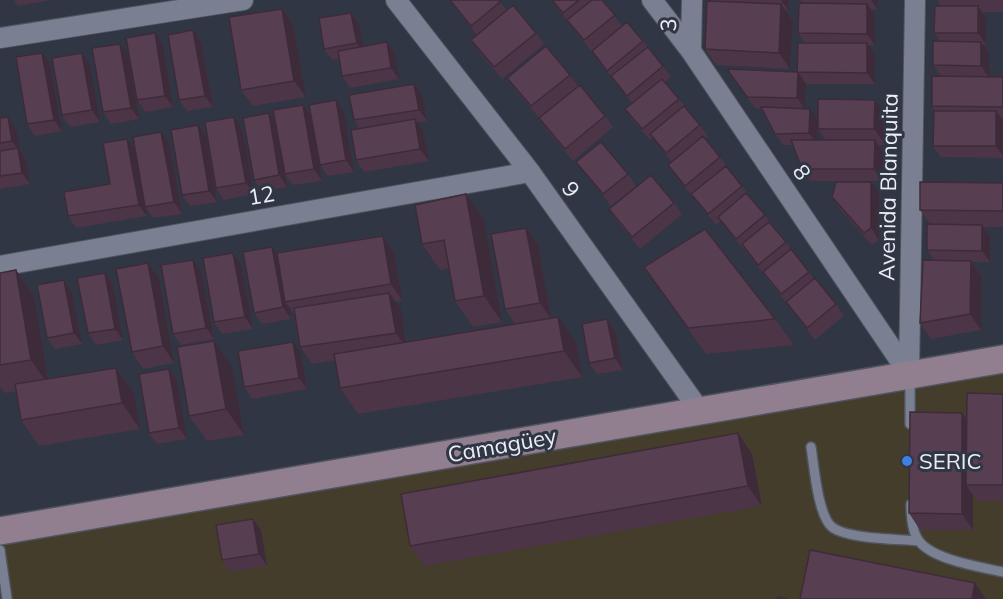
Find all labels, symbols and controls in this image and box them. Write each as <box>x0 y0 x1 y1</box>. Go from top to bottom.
street label: 3 <box>654 18 682 32</box>
street label: Avenida Blanquita <box>872 93 904 281</box>
street label: 8 <box>787 159 817 185</box>
street label: 9 <box>556 176 586 202</box>
street label: 12 <box>246 179 276 211</box>
street label: Camagüey <box>445 422 559 468</box>
place label: SERIC <box>919 447 982 475</box>
marker: SERIC <box>900 454 914 468</box>

